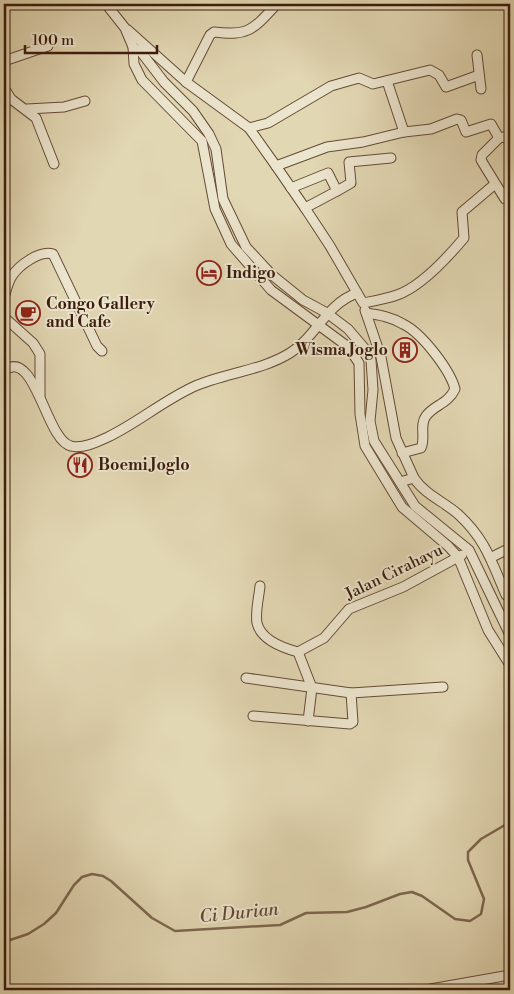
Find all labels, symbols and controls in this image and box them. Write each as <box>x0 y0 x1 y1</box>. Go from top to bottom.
scale bar <box>25 22 158 54</box>
text: 100 m <box>32 31 74 50</box>
hotel icon: Indigo <box>196 260 222 286</box>
place label: Indigo <box>226 263 276 283</box>
place label: Congo Gallery and Cafe <box>46 294 156 332</box>
cafe icon: Congo Gallery and Cafe <box>15 300 41 326</box>
building icon: Wisma Joglo <box>392 337 418 363</box>
place label: Wisma Joglo <box>294 340 388 360</box>
restaurant icon: Boemi Joglo <box>67 452 93 478</box>
place label: Boemi Joglo <box>98 455 190 475</box>
street label: Jalan Cirahayu <box>341 540 446 605</box>
water label: Ci Durian <box>198 897 281 929</box>

